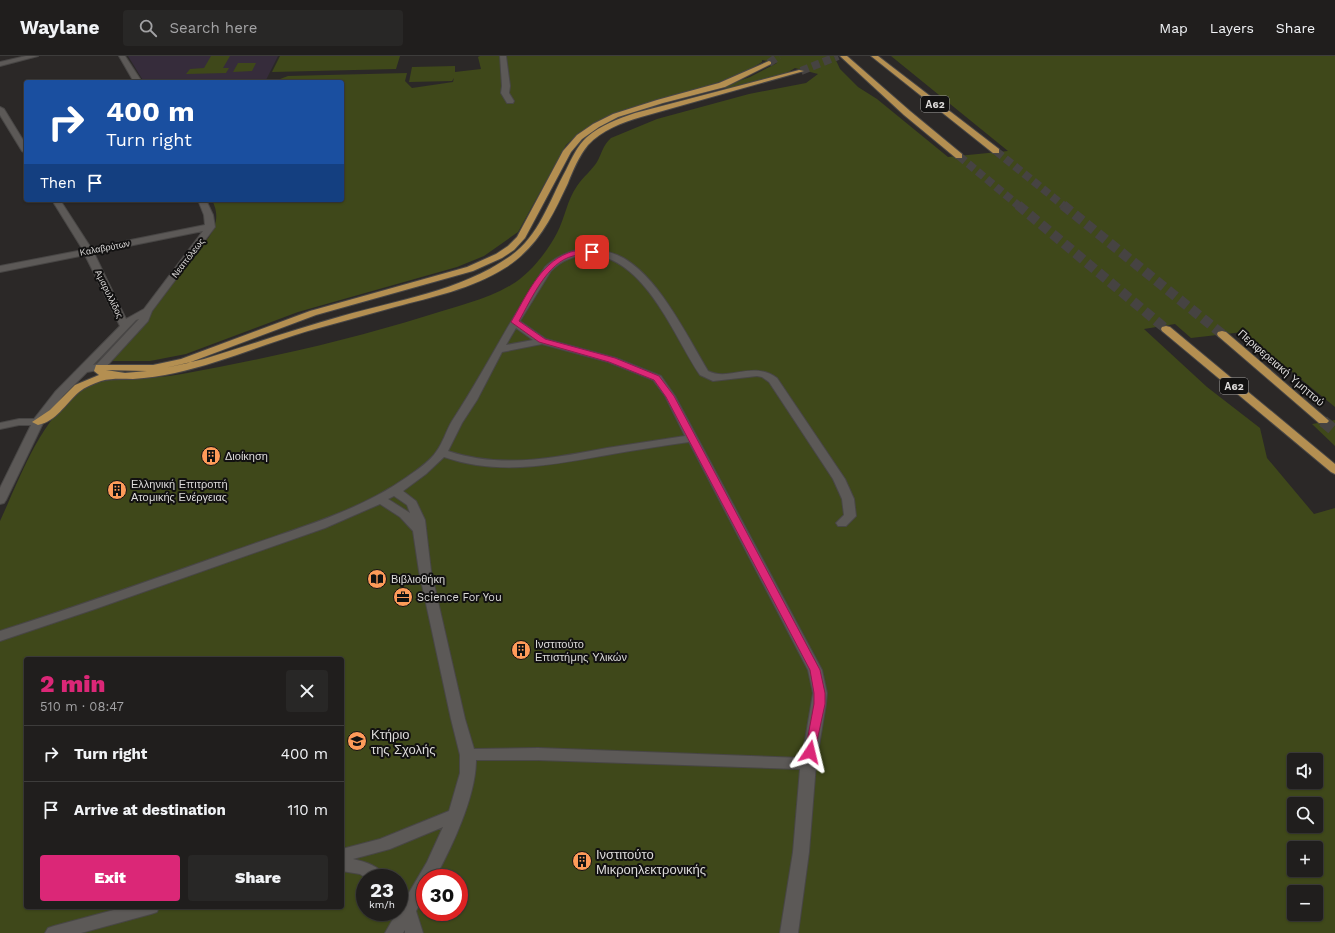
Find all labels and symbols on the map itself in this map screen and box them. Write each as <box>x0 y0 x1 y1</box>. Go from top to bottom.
road number: Α62 <box>921 96 949 112</box>
pin <box>575 235 609 269</box>
street label: Νεαπόλεως <box>170 236 207 280</box>
street label: Καλαβρύτων <box>79 238 131 258</box>
street label: Αμαρυλλίδος <box>93 268 125 320</box>
street label: Περιφερειακή Υμηττού <box>1235 327 1327 409</box>
road number: Α62 <box>1220 378 1248 394</box>
building icon: Διοίκηση <box>200 445 222 467</box>
place label: Διοίκηση <box>225 450 268 463</box>
place label: Ελληνική Επιτροπή Ατομικής Ενέργειας <box>131 478 228 504</box>
building icon: Ελληνική Επιτροπή Ατομικής Ενέργειας <box>106 479 128 501</box>
library icon: Βιβλιοθήκη <box>366 568 388 590</box>
place label: Βιβλιοθήκη <box>391 573 445 586</box>
office icon: Science For You <box>392 586 414 608</box>
place label: Science For You <box>417 591 502 604</box>
place label: Ινστιτούτο Επιστήμης Υλικών <box>535 638 627 664</box>
building icon: Ινστιτούτο Επιστήμης Υλικών <box>510 639 532 661</box>
place label: Κτήριο της Σχολής <box>371 727 436 757</box>
school or university icon: Κτήριο της Σχολής <box>346 730 368 752</box>
position arrow <box>789 731 831 773</box>
place label: Ινστιτούτο Μικροηλεκτρονικής <box>596 847 706 877</box>
building icon: Ινστιτούτο Μικροηλεκτρονικής <box>571 850 593 872</box>
speed limit sign: 30 <box>416 869 468 921</box>

